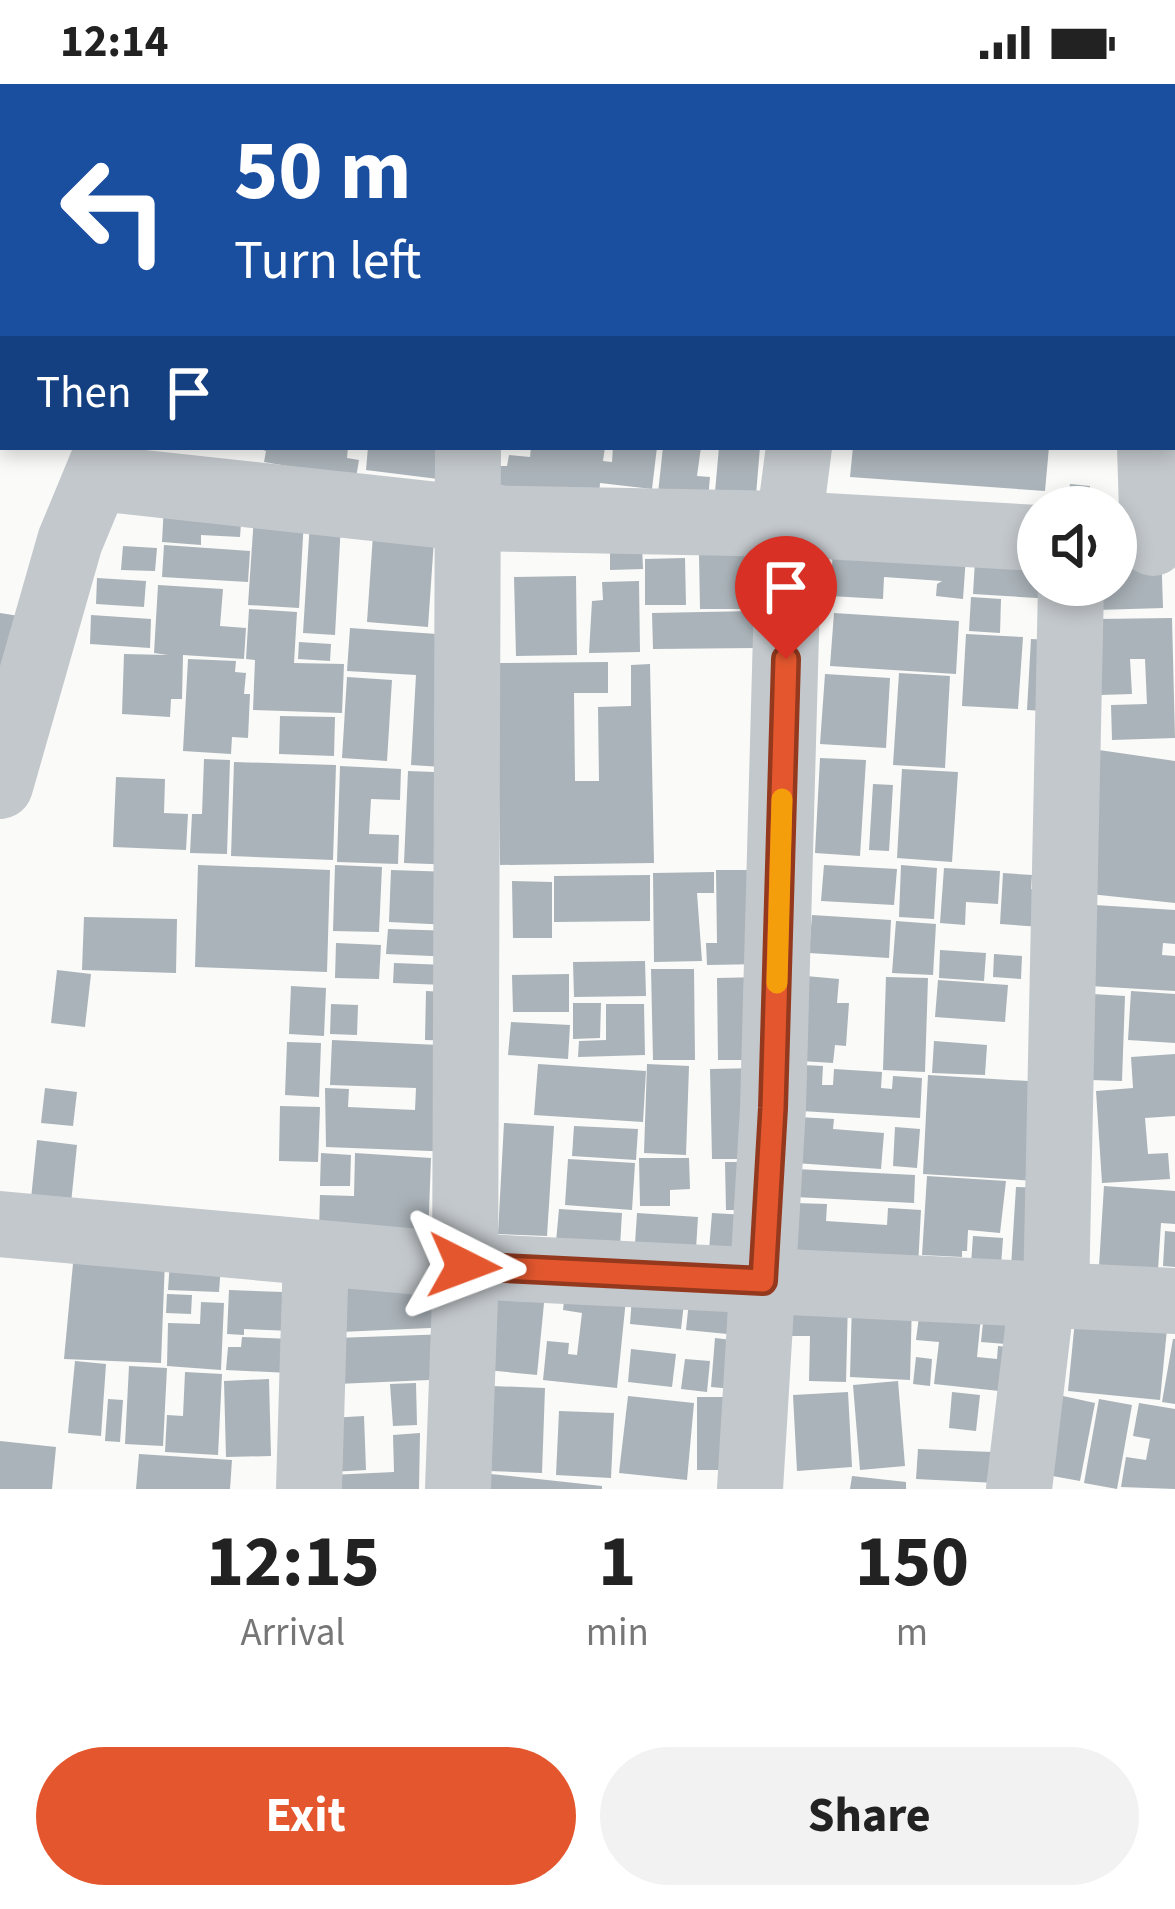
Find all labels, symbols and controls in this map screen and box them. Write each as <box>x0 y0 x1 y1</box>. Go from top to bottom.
text: 12:14 <box>60 10 169 74</box>
text: 50 m <box>234 112 412 232</box>
icon: left <box>36 132 192 288</box>
text: Turn left <box>234 223 421 300</box>
icon: arrive <box>156 360 222 426</box>
text: Then <box>36 361 132 425</box>
map controls <box>1017 486 1137 606</box>
button: sound <box>1017 486 1137 606</box>
pin <box>735 536 837 659</box>
icon: arrive <box>753 554 819 620</box>
position arrow <box>401 1203 527 1329</box>
text: 12:15 <box>206 1511 380 1614</box>
text: 1 <box>598 1511 636 1614</box>
text: 150 <box>855 1511 969 1614</box>
text: Arrival <box>240 1605 345 1661</box>
text: min <box>586 1605 649 1661</box>
text: m <box>896 1605 928 1661</box>
button: Exit <box>36 1747 576 1885</box>
button: Share <box>600 1747 1139 1885</box>

